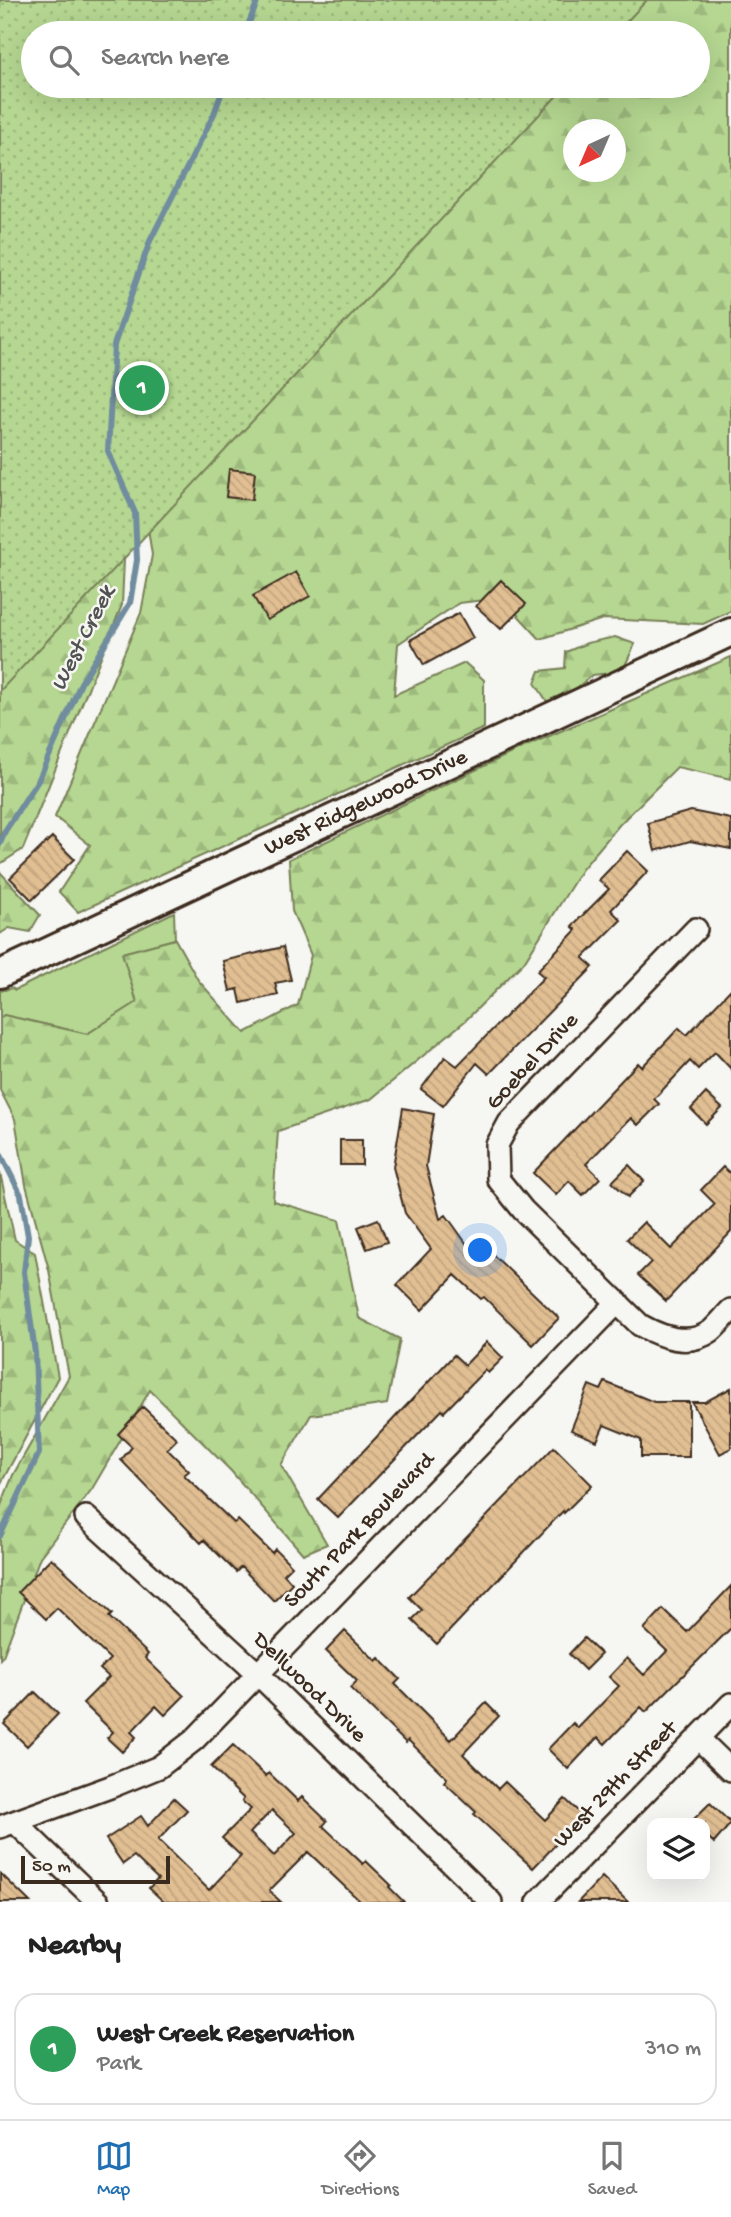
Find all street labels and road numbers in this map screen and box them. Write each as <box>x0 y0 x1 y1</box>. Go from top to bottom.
street label: West Ridgewood Drive <box>260 743 473 862</box>
street label: Goebel Drive <box>481 1007 586 1116</box>
street label: South Park Boulevard <box>279 1446 442 1614</box>
street label: Dellwood Drive <box>245 1626 372 1750</box>
street label: West 29th Street <box>549 1715 685 1854</box>

